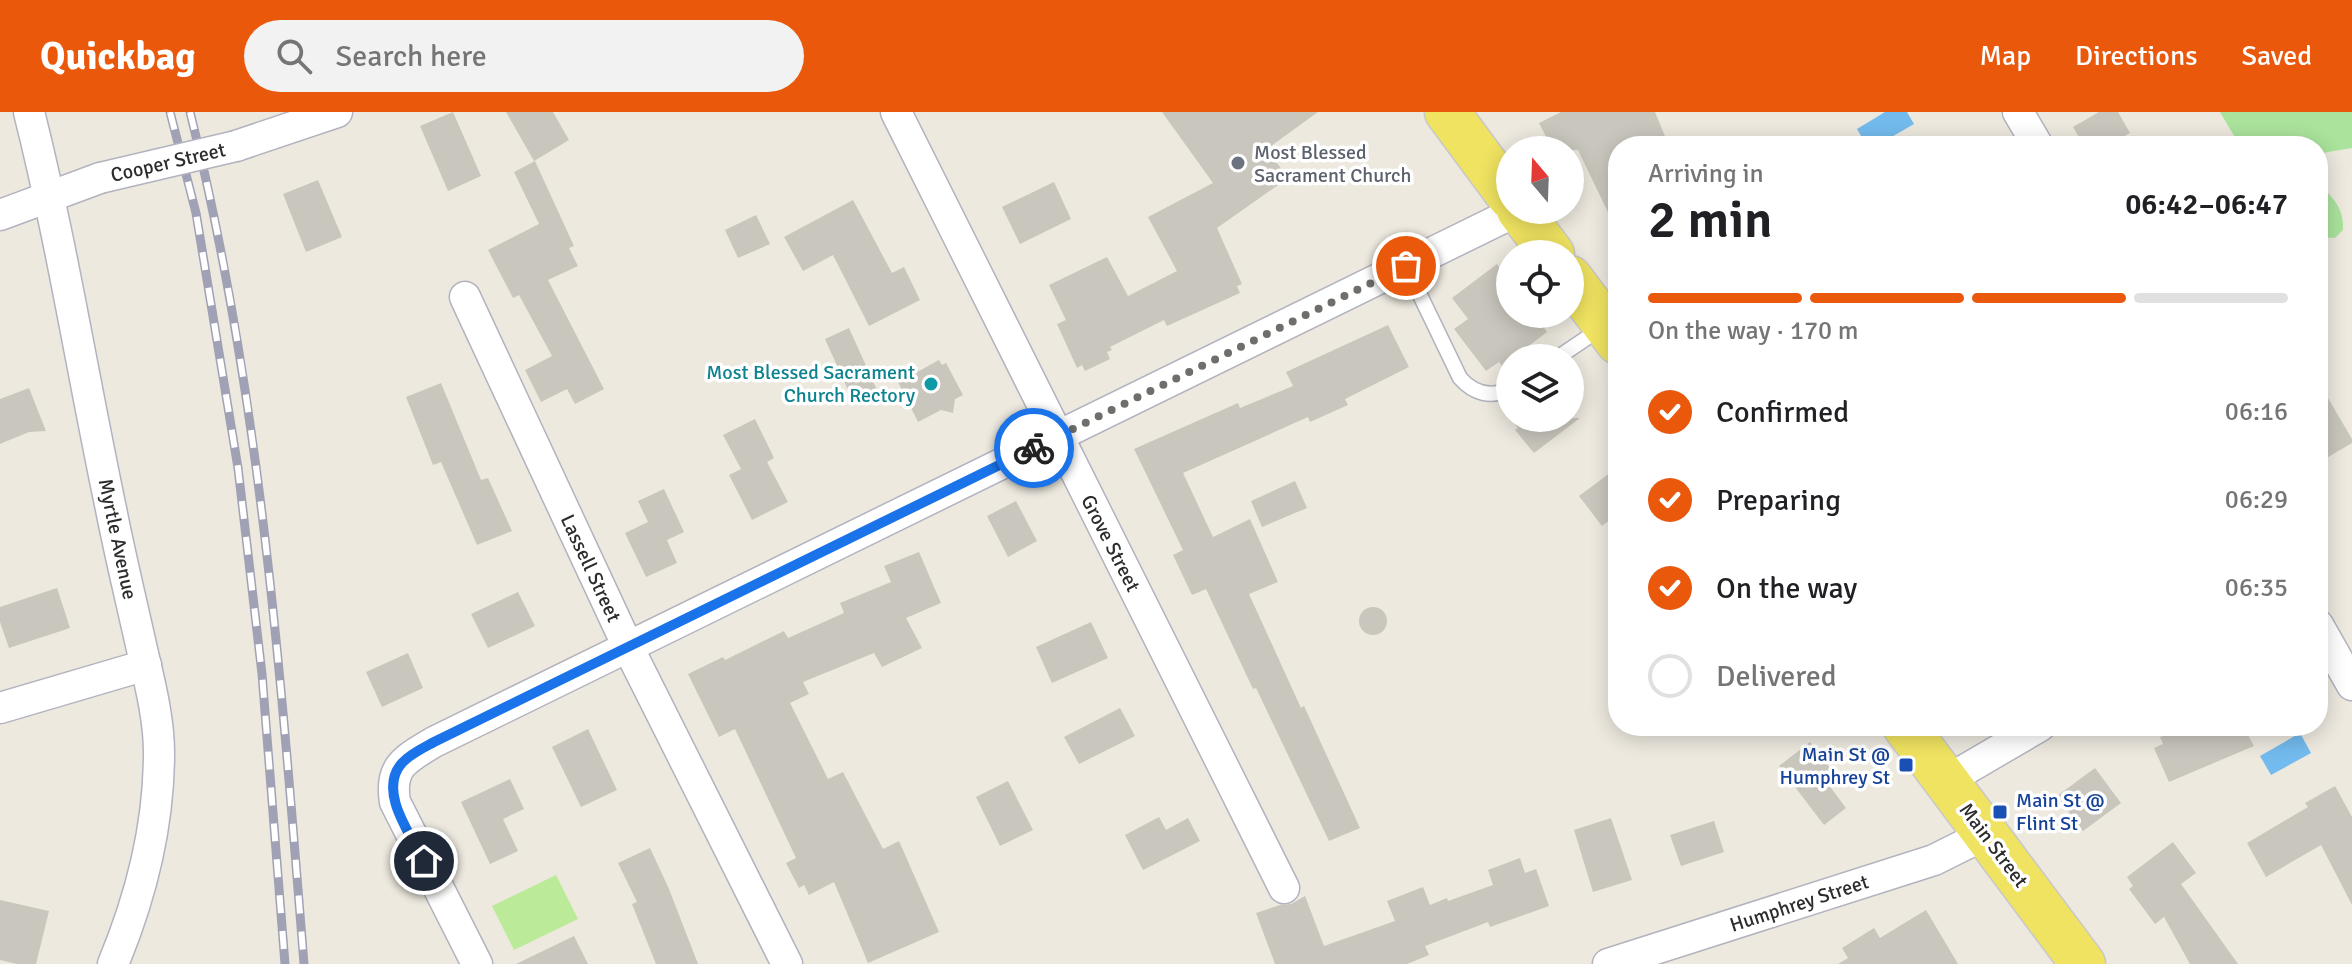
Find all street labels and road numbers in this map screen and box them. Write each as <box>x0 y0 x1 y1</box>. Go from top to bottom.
street label: Cooper Street <box>108 137 228 188</box>
street label: Myrtle Avenue <box>93 476 143 602</box>
street label: Grove Street <box>1075 491 1146 596</box>
street label: Lassell Street <box>555 510 626 626</box>
street label: Main Street <box>1954 798 2033 892</box>
street label: Humphrey Street <box>1727 869 1872 938</box>

